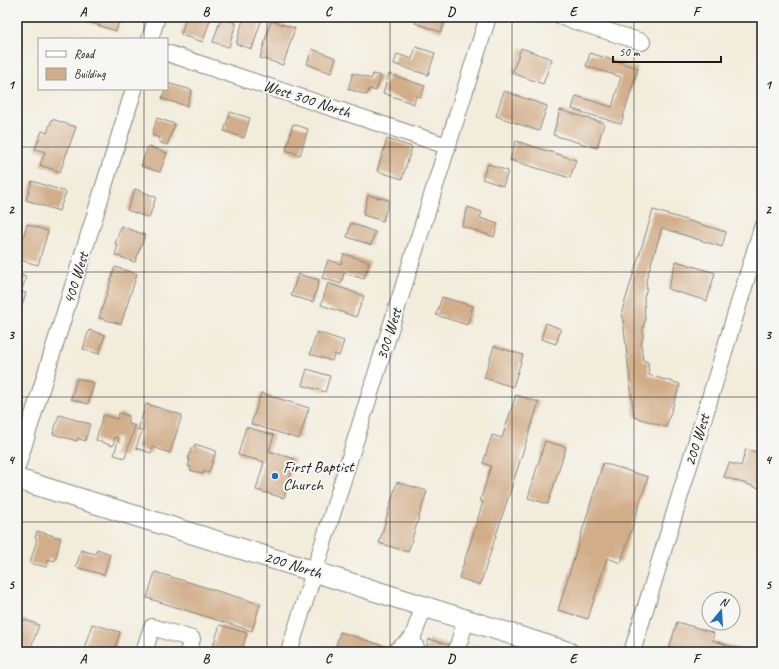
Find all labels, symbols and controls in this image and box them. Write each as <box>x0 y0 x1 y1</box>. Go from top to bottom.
text: A <box>80 4 88 20</box>
text: B <box>203 4 211 20</box>
text: C <box>325 4 333 20</box>
text: D <box>447 4 456 20</box>
text: E <box>570 4 579 20</box>
text: F <box>693 4 702 20</box>
legend <box>38 38 168 90</box>
scale bar <box>613 38 721 64</box>
text: 50 m <box>619 44 641 60</box>
text: Road <box>74 46 96 62</box>
text: Building <box>74 66 106 82</box>
street label: West 300 North <box>261 76 354 123</box>
text: 1 <box>8 77 16 93</box>
text: 1 <box>765 77 773 93</box>
text: 2 <box>8 202 15 218</box>
text: 2 <box>765 202 772 218</box>
street label: 400 West <box>59 248 94 306</box>
street label: 300 West <box>372 304 407 362</box>
text: 3 <box>8 327 15 343</box>
text: 3 <box>765 327 772 343</box>
street label: 200 West <box>680 410 715 468</box>
text: 4 <box>8 452 16 468</box>
text: 4 <box>765 452 773 468</box>
place label: First Baptist Church <box>283 457 355 495</box>
marker: First Baptist Church <box>270 471 280 481</box>
street label: 200 North <box>262 547 325 583</box>
text: 5 <box>8 577 15 593</box>
text: 5 <box>765 577 772 593</box>
north arrow <box>701 591 741 631</box>
text: N <box>719 594 732 610</box>
text: A <box>80 651 88 667</box>
text: B <box>203 651 211 667</box>
text: C <box>325 651 333 667</box>
text: D <box>447 651 456 667</box>
text: E <box>570 651 579 667</box>
text: F <box>693 651 702 667</box>

